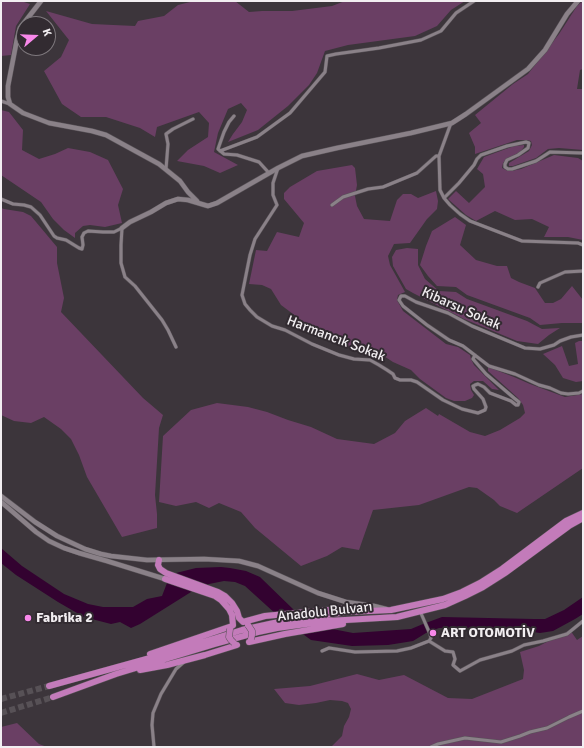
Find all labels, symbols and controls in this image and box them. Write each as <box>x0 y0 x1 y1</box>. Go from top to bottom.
north arrow <box>16 16 56 56</box>
text: K <box>40 27 54 38</box>
street label: Kibarsu Sokak <box>419 284 503 334</box>
street label: Harmancık Sokak <box>284 312 388 366</box>
street label: Anadolu Bulvarı <box>277 599 373 625</box>
place label: Fabrika 2 <box>36 610 93 626</box>
marker: Fabrika 2 <box>23 613 33 623</box>
place label: ART OTOMOTİV <box>441 625 535 641</box>
marker: ART OTOMOTİV <box>428 628 438 638</box>

